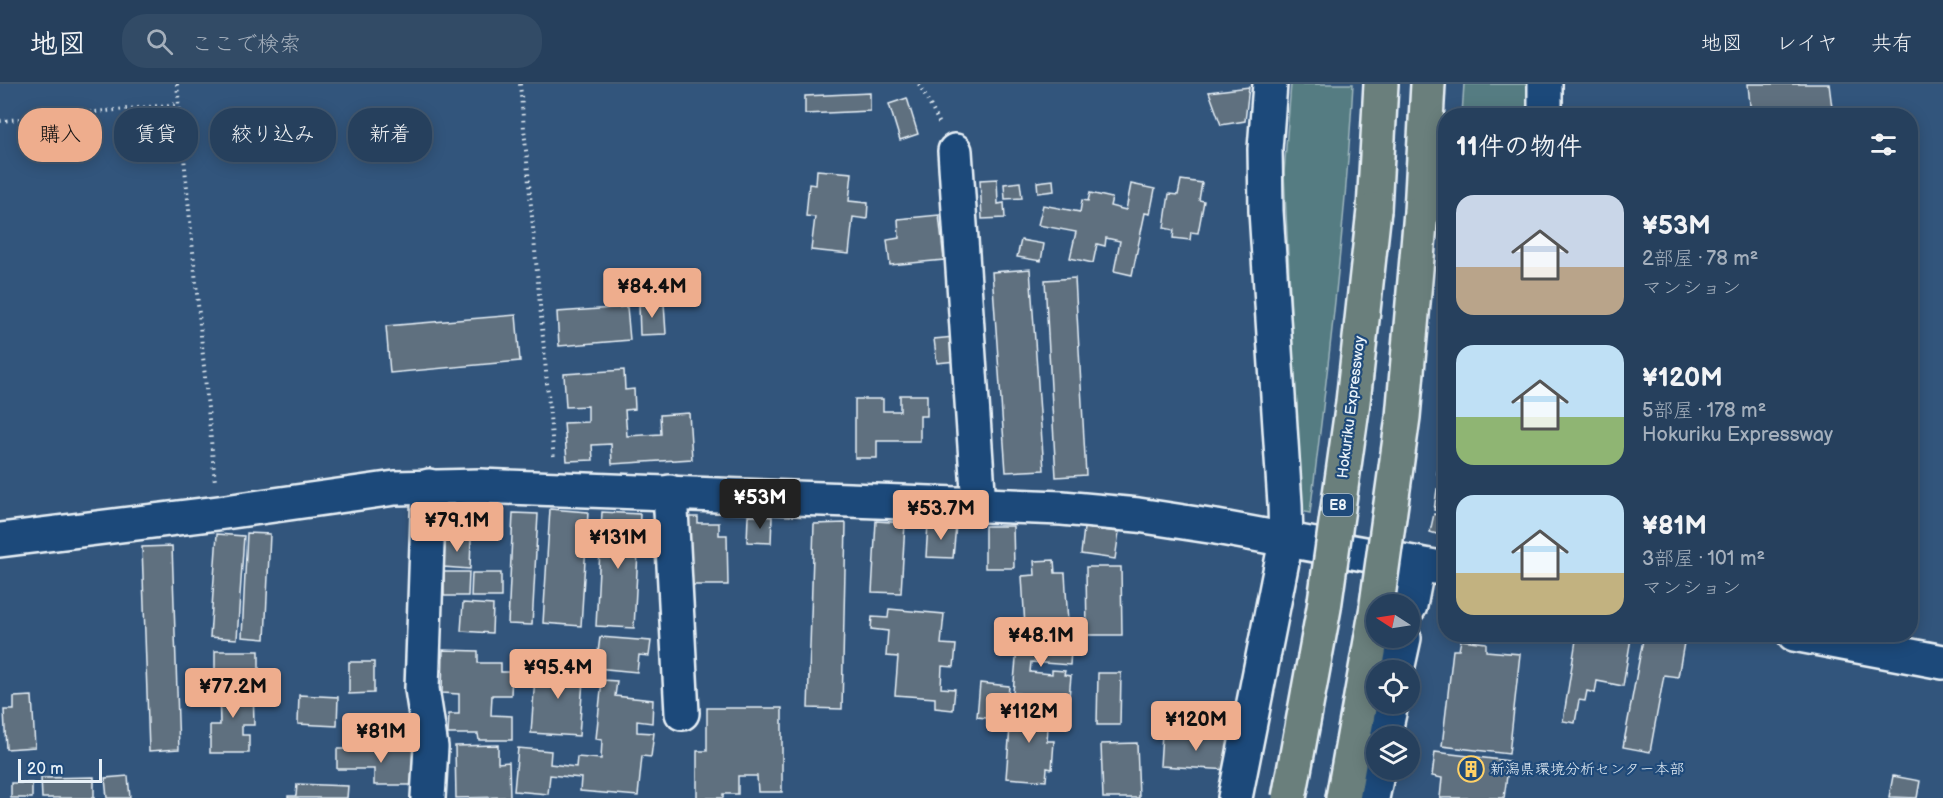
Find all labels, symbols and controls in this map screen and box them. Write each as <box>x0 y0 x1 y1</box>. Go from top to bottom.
search box <box>122 14 542 68</box>
icon: search <box>143 25 176 58</box>
text: 地図 <box>30 28 86 61</box>
text: ここで検索 <box>191 31 301 58</box>
text: 地図 <box>1701 31 1743 56</box>
text: レイヤ <box>1776 31 1838 56</box>
text: 共有 <box>1871 31 1913 56</box>
chip: 購入 <box>18 108 102 162</box>
chip: 賃貸 <box>114 108 198 162</box>
chip: 絞り込み <box>210 108 336 162</box>
chip: 新着 <box>348 108 432 162</box>
icon: filters <box>1867 128 1900 161</box>
text: 11件の物件 <box>1456 132 1582 163</box>
text: ¥53M <box>1642 211 1711 242</box>
icon: home <box>1504 219 1576 291</box>
text: 2部屋 · 78 m² <box>1642 247 1758 271</box>
pin: ¥84.4M <box>603 268 701 319</box>
text: ¥84.4M <box>617 275 687 299</box>
text: マンション <box>1642 276 1741 300</box>
street label: Hokuriku Expressway <box>1333 335 1370 479</box>
text: ¥120M <box>1642 363 1723 394</box>
icon: home <box>1504 369 1576 441</box>
text: 5部屋 · 178 m² <box>1642 399 1766 423</box>
text: Hokuriku Expressway <box>1642 423 1833 447</box>
pin: ¥53M <box>724 479 796 530</box>
text: ¥53M <box>734 486 786 510</box>
pin: ¥53.7M <box>892 490 990 541</box>
road number: E8 <box>1323 494 1353 516</box>
text: ¥53.7M <box>907 497 975 521</box>
pin: ¥79.1M <box>408 502 506 553</box>
text: ¥79.1M <box>424 509 490 533</box>
text: ¥81M <box>1642 511 1707 542</box>
pin: ¥131M <box>576 519 660 570</box>
icon: home <box>1504 519 1576 591</box>
text: ¥131M <box>589 526 647 550</box>
text: 3部屋 · 101 m² <box>1642 547 1765 571</box>
text: マンション <box>1642 576 1741 600</box>
north arrow <box>1366 594 1420 648</box>
map controls <box>1366 594 1420 780</box>
pin: ¥48.1M <box>992 617 1090 668</box>
text: ¥48.1M <box>1008 624 1074 648</box>
pin: ¥95.4M <box>509 649 607 700</box>
text: ¥95.4M <box>524 656 592 680</box>
button: locate <box>1366 660 1420 714</box>
pin: ¥77.2M <box>184 668 282 719</box>
text: ¥77.2M <box>199 675 267 699</box>
pin: ¥112M <box>987 693 1071 744</box>
text: ¥112M <box>1000 700 1058 724</box>
pin: ¥120M <box>1154 701 1238 752</box>
text: ¥120M <box>1165 708 1227 732</box>
pin: ¥81M <box>345 713 417 764</box>
text: ¥81M <box>356 720 406 744</box>
button: layers <box>1366 726 1420 780</box>
building icon: 新潟県環境分析センター本部 <box>1456 754 1486 784</box>
scale bar <box>18 756 102 784</box>
text: 20 m <box>27 760 63 779</box>
place label: 新潟県環境分析センター本部 <box>1490 760 1684 779</box>

